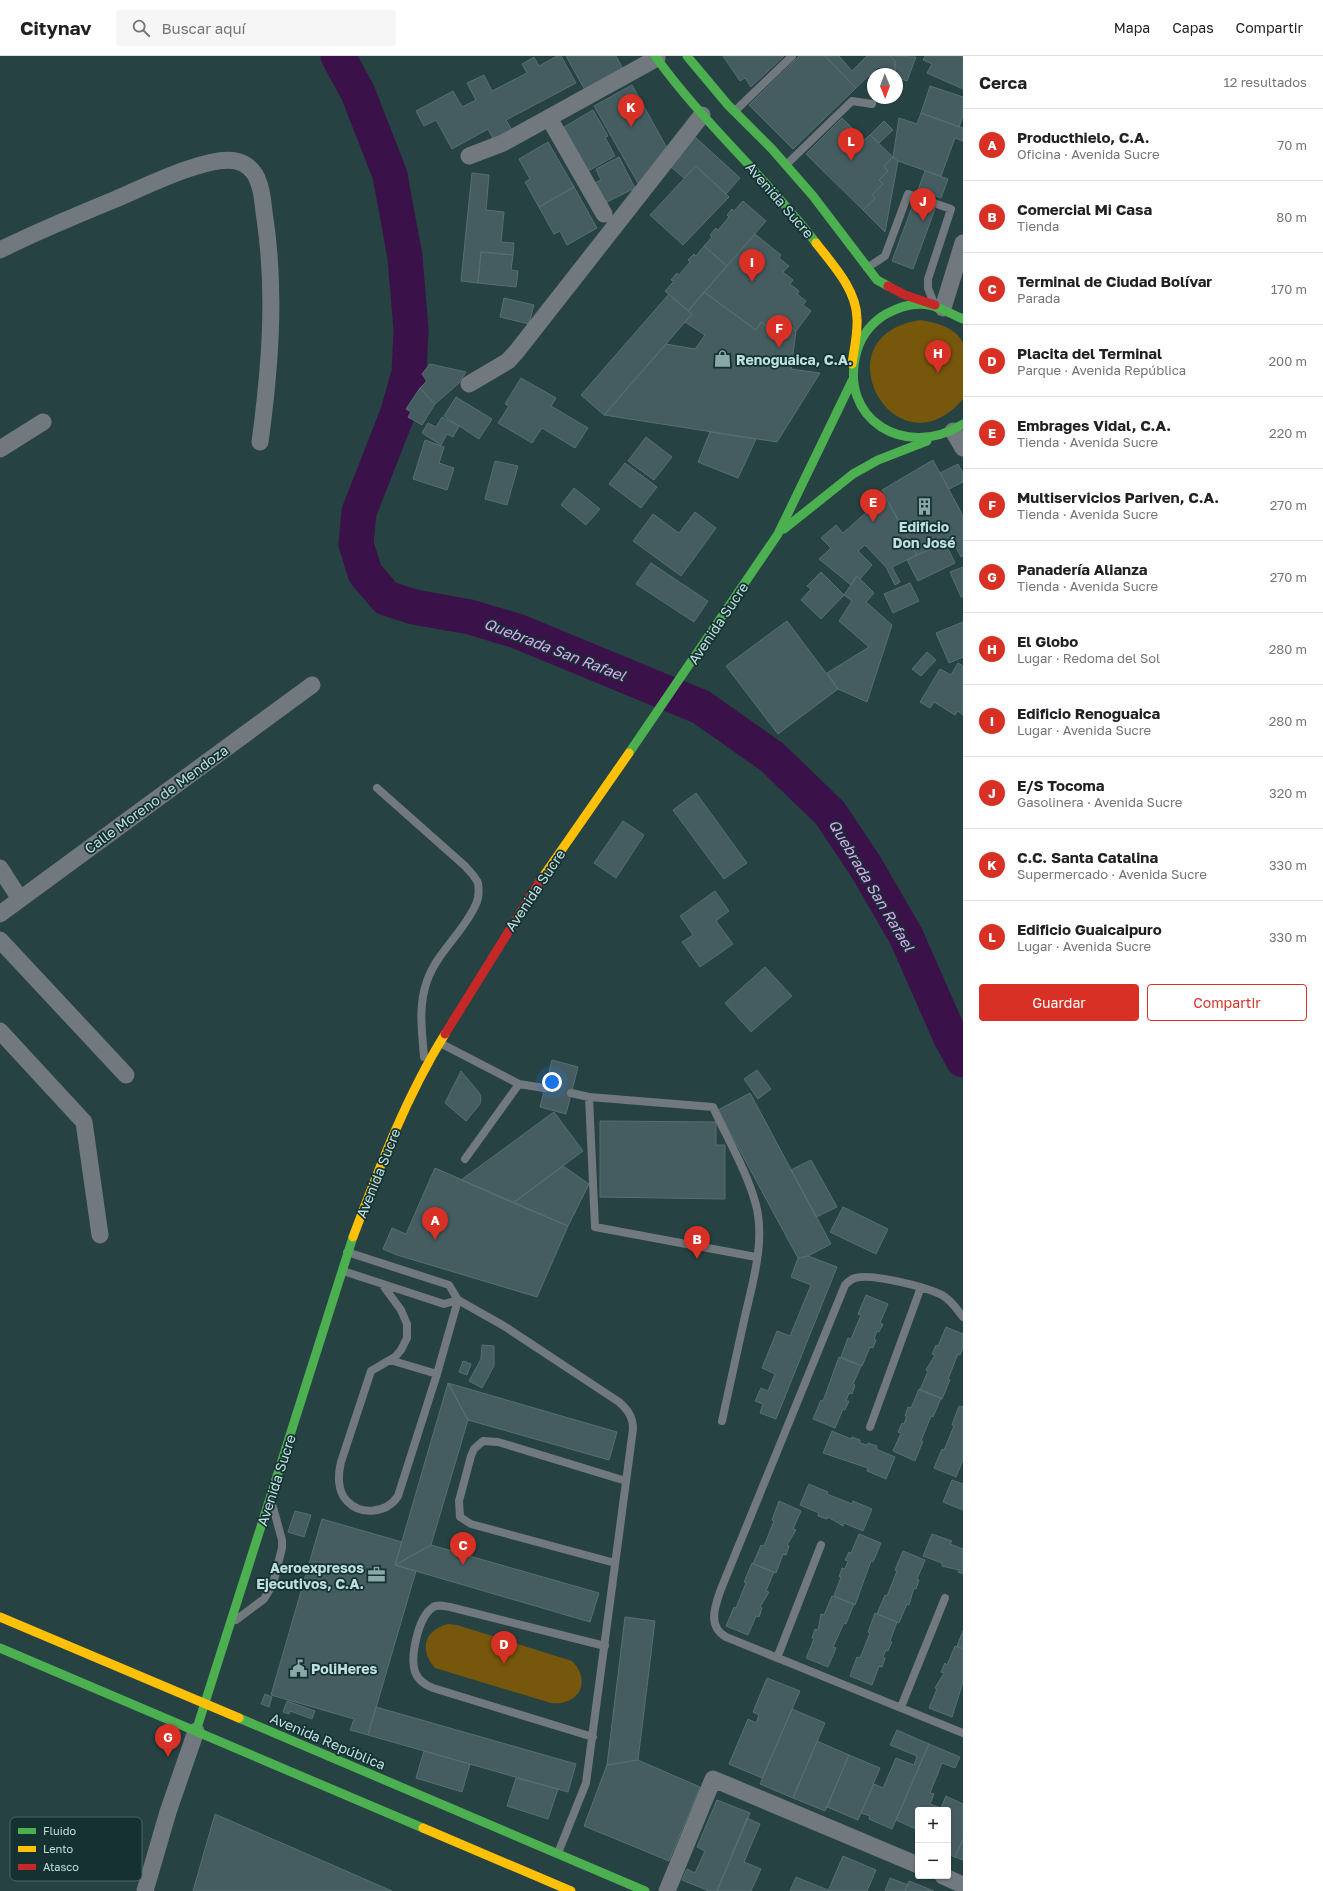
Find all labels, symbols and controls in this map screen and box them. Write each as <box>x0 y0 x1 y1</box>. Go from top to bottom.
search box <box>116 10 396 46</box>
text: Citynav <box>20 16 92 39</box>
icon: search <box>130 17 152 39</box>
text: Buscar aquí <box>162 19 246 37</box>
text: Mapa <box>1114 19 1150 36</box>
text: Capas <box>1172 19 1214 36</box>
text: Compartir <box>1236 19 1303 36</box>
north arrow <box>867 68 903 104</box>
text: Cerca <box>979 72 1027 93</box>
text: 12 resultados <box>1224 74 1307 90</box>
pin: K <box>618 94 644 127</box>
pin: L <box>838 128 864 161</box>
text: Producthielo, C.A. <box>1017 128 1150 146</box>
text: A <box>987 137 997 153</box>
text: 70 m <box>1277 137 1307 153</box>
text: Oficina · Avenida Sucre <box>1017 146 1159 162</box>
street label: Avenida Sucre <box>742 159 818 241</box>
pin: J <box>910 188 936 221</box>
text: Comercial Mi Casa <box>1017 200 1152 218</box>
text: B <box>987 209 997 225</box>
text: 80 m <box>1276 209 1307 225</box>
text: Tienda <box>1017 218 1059 234</box>
pin: I <box>739 249 765 282</box>
text: Terminal de Ciudad Bolívar <box>1017 272 1212 290</box>
text: C <box>987 281 997 297</box>
text: 170 m <box>1271 281 1307 297</box>
text: Parada <box>1017 290 1060 306</box>
pin: F <box>766 315 792 348</box>
pin: H <box>925 340 951 373</box>
text: Placita del Terminal <box>1017 344 1162 362</box>
shop icon: Renoguaica, C.A. <box>713 349 733 369</box>
place label: Renoguaica, C.A. <box>736 351 853 368</box>
text: D <box>987 353 997 369</box>
text: 200 m <box>1269 353 1307 369</box>
text: Parque · Avenida República <box>1017 362 1186 378</box>
text: Embrages Vidal, C.A. <box>1017 416 1171 434</box>
text: E <box>988 425 996 441</box>
text: 220 m <box>1269 425 1307 441</box>
text: Tienda · Avenida Sucre <box>1017 434 1158 450</box>
text: Multiservicios Pariven, C.A. <box>1017 488 1219 506</box>
pin: E <box>860 489 886 522</box>
building icon: Edificio Don José <box>914 496 934 516</box>
text: F <box>988 497 996 513</box>
text: 270 m <box>1270 497 1307 513</box>
text: Tienda · Avenida Sucre <box>1017 506 1158 522</box>
place label: Edificio Don José <box>893 518 955 551</box>
text: Panadería Alianza <box>1017 560 1148 578</box>
text: G <box>987 569 997 585</box>
text: 270 m <box>1270 569 1307 585</box>
text: Tienda · Avenida Sucre <box>1017 578 1158 594</box>
street label: Avenida Sucre <box>684 579 752 667</box>
water label: Quebrada San Rafael <box>482 614 630 685</box>
text: El Globo <box>1017 632 1078 650</box>
text: H <box>987 641 997 657</box>
text: 280 m <box>1269 641 1307 657</box>
text: Lugar · Redoma del Sol <box>1017 650 1160 666</box>
text: Edificio Renoguaica <box>1017 704 1160 722</box>
text: I <box>990 713 994 729</box>
text: 280 m <box>1269 713 1307 729</box>
text: Lugar · Avenida Sucre <box>1017 722 1151 738</box>
street label: Calle Moreno de Mendoza <box>81 741 231 857</box>
text: E/S Tocoma <box>1017 776 1104 794</box>
text: J <box>988 785 996 801</box>
text: 320 m <box>1269 785 1307 801</box>
text: Gasolinera · Avenida Sucre <box>1017 794 1182 810</box>
water label: Quebrada San Rafael <box>826 816 919 955</box>
street label: Avenida Sucre <box>501 846 569 934</box>
text: C.C. Santa Catalina <box>1017 848 1158 866</box>
text: K <box>987 857 997 873</box>
text: 330 m <box>1269 857 1307 873</box>
text: Supermercado · Avenida Sucre <box>1017 866 1207 882</box>
text: Edificio Guaicaipuro <box>1017 920 1162 938</box>
text: L <box>988 929 996 945</box>
text: 330 m <box>1269 929 1307 945</box>
text: Lugar · Avenida Sucre <box>1017 938 1151 954</box>
button: Guardar <box>979 984 1139 1021</box>
button: Compartir <box>1147 984 1307 1021</box>
your location <box>542 1072 562 1092</box>
street label: Avenida Sucre <box>352 1126 404 1220</box>
pin: A <box>422 1207 448 1240</box>
pin: B <box>684 1226 710 1259</box>
street label: Avenida Sucre <box>253 1432 299 1528</box>
pin: C <box>450 1532 476 1565</box>
place label: Aeroexpresos Ejecutivos, C.A. <box>256 1559 364 1592</box>
office icon: Aeroexpresos Ejecutivos, C.A. <box>367 1565 387 1585</box>
pin: D <box>491 1631 517 1664</box>
public building icon: PoliHeres <box>288 1658 308 1678</box>
place label: PoliHeres <box>311 1660 378 1677</box>
street label: Avenida República <box>268 1709 388 1773</box>
pin: G <box>155 1724 181 1757</box>
map controls <box>915 1807 951 1879</box>
button: + <box>915 1807 951 1843</box>
legend <box>10 1817 142 1881</box>
text: Fluido <box>43 1824 76 1837</box>
text: Lento <box>43 1842 74 1855</box>
button: − <box>915 1843 951 1879</box>
text: Atasco <box>43 1860 79 1873</box>

